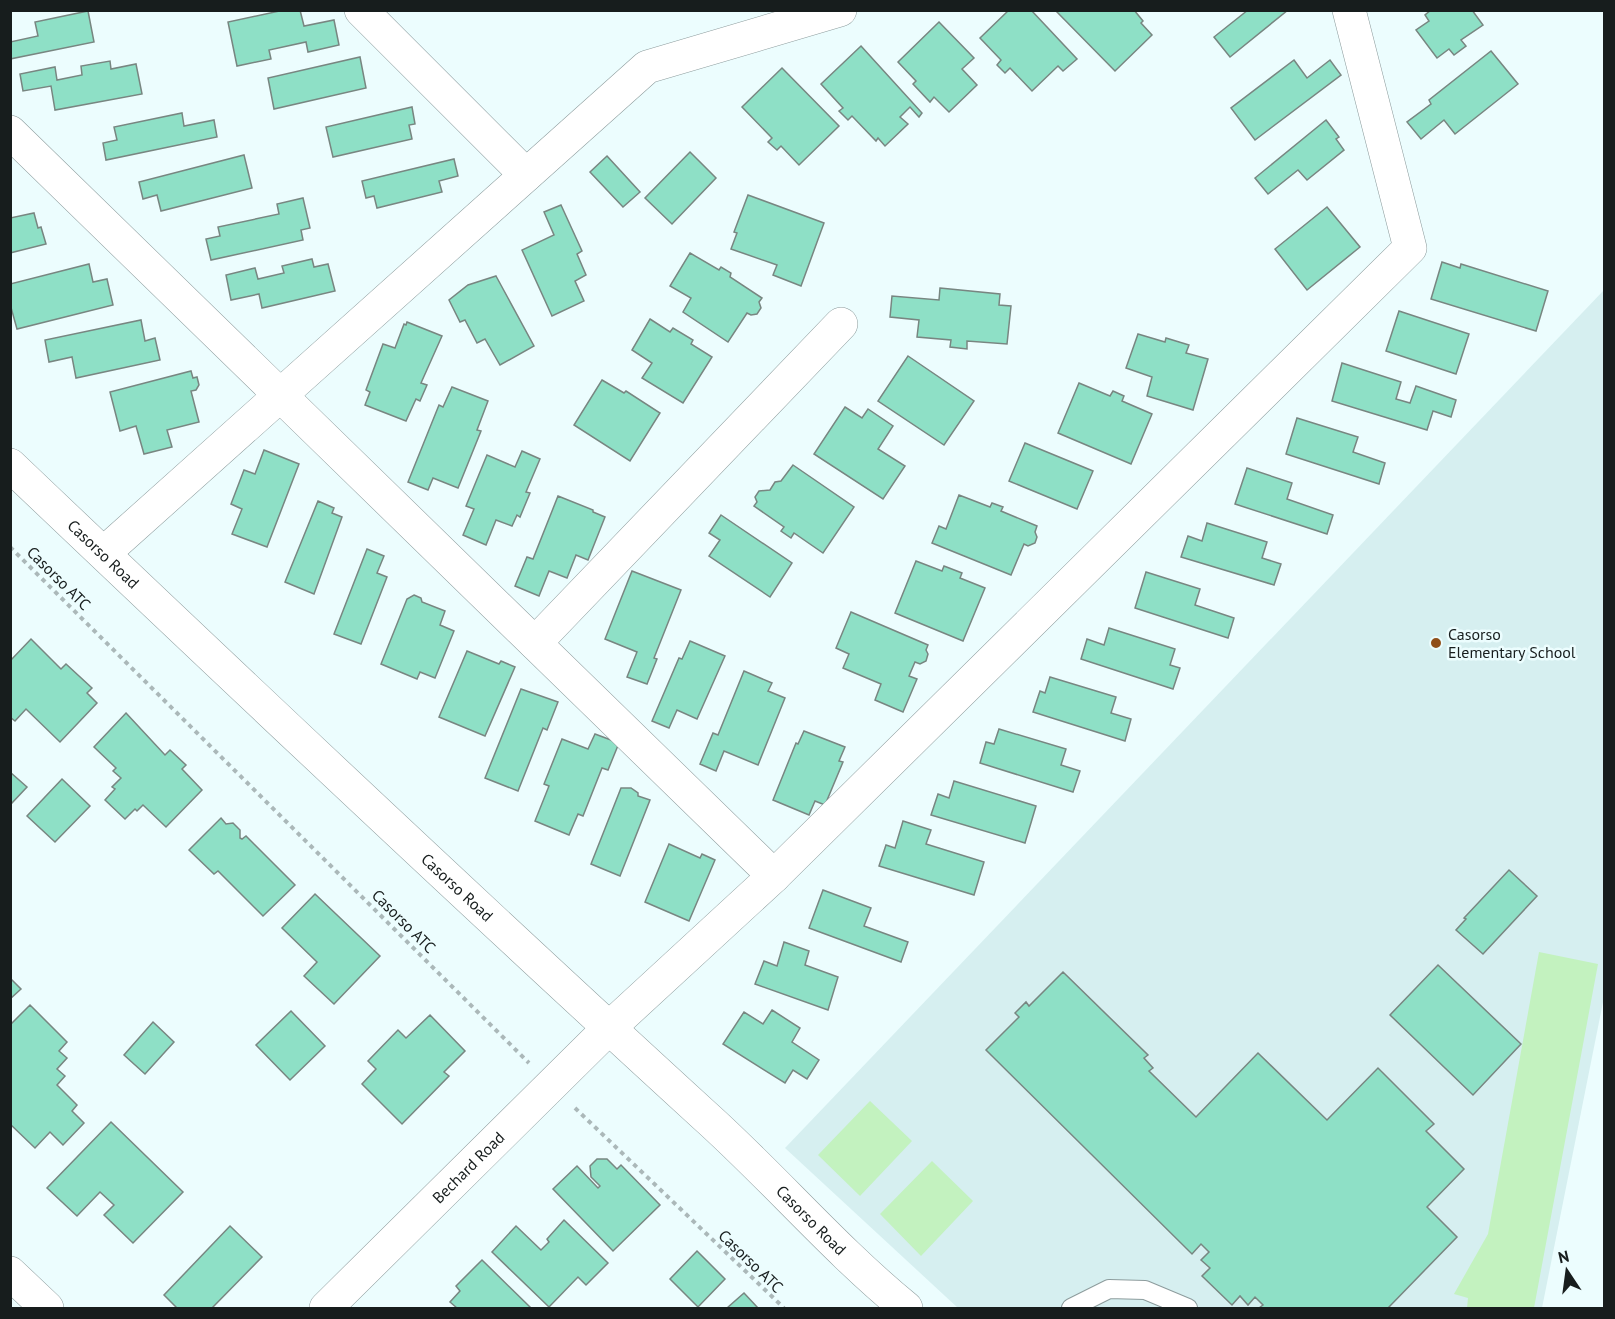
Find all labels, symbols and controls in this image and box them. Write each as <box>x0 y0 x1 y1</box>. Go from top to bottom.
street label: Casorso Road <box>64 515 143 593</box>
street label: Casorso ATC <box>23 542 95 614</box>
place label: Casorso Elementary School <box>1448 624 1576 662</box>
marker: Casorso Elementary School <box>1429 636 1443 650</box>
street label: Casorso Road <box>417 849 497 925</box>
street label: Casorso ATC <box>368 885 440 957</box>
street label: Bechard Road <box>428 1127 508 1207</box>
street label: Casorso Road <box>772 1181 851 1259</box>
street label: Casorso ATC <box>714 1225 788 1297</box>
north arrow <box>1537 1241 1597 1301</box>
text: N <box>1556 1245 1571 1267</box>

